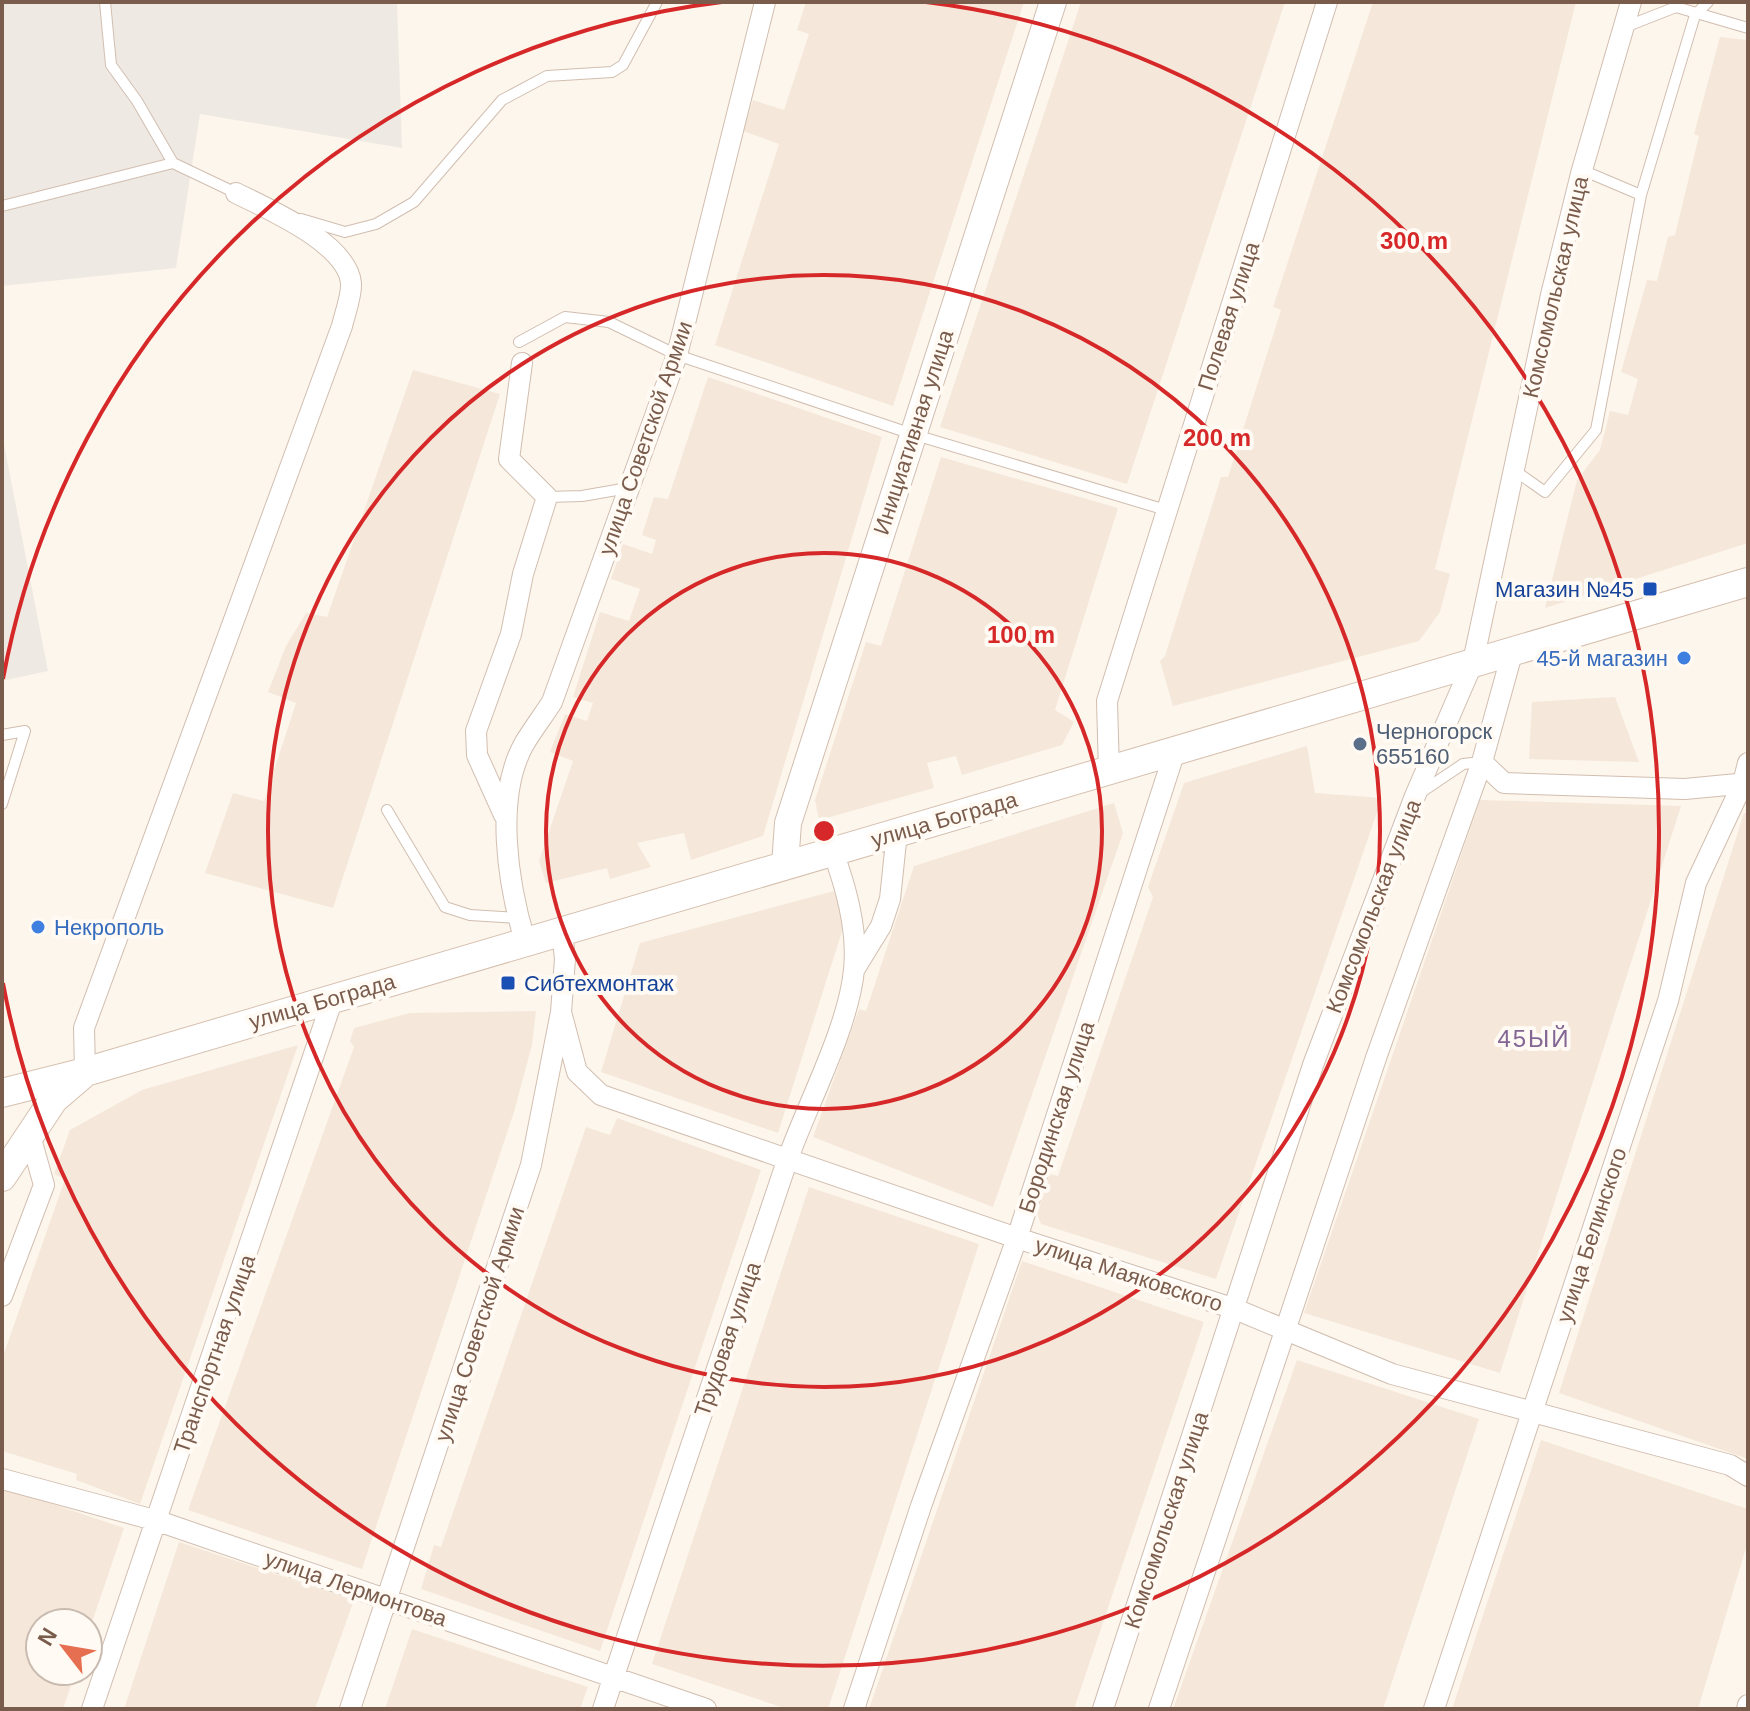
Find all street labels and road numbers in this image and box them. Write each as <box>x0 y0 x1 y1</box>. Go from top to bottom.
street label: Комсомольская улица <box>1518 173 1593 400</box>
street label: Полевая улица <box>1193 238 1265 394</box>
street label: улица Советской Армии <box>594 318 697 558</box>
street label: Инициативная улица <box>869 326 959 538</box>
street label: улица Бограда <box>868 786 1021 852</box>
street label: Комсомольская улица <box>1321 795 1426 1016</box>
street label: улица Бограда <box>246 968 399 1034</box>
street label: Бородинская улица <box>1014 1018 1099 1216</box>
street label: улица Белинского <box>1551 1144 1632 1326</box>
street label: улица Советской Армии <box>430 1203 529 1445</box>
street label: улица Маяковского <box>1032 1232 1226 1317</box>
street label: Транспортная улица <box>169 1251 261 1457</box>
street label: Трудовая улица <box>689 1258 766 1420</box>
street label: Комсомольская улица <box>1120 1408 1214 1632</box>
street label: улица Лермонтова <box>262 1546 451 1632</box>

